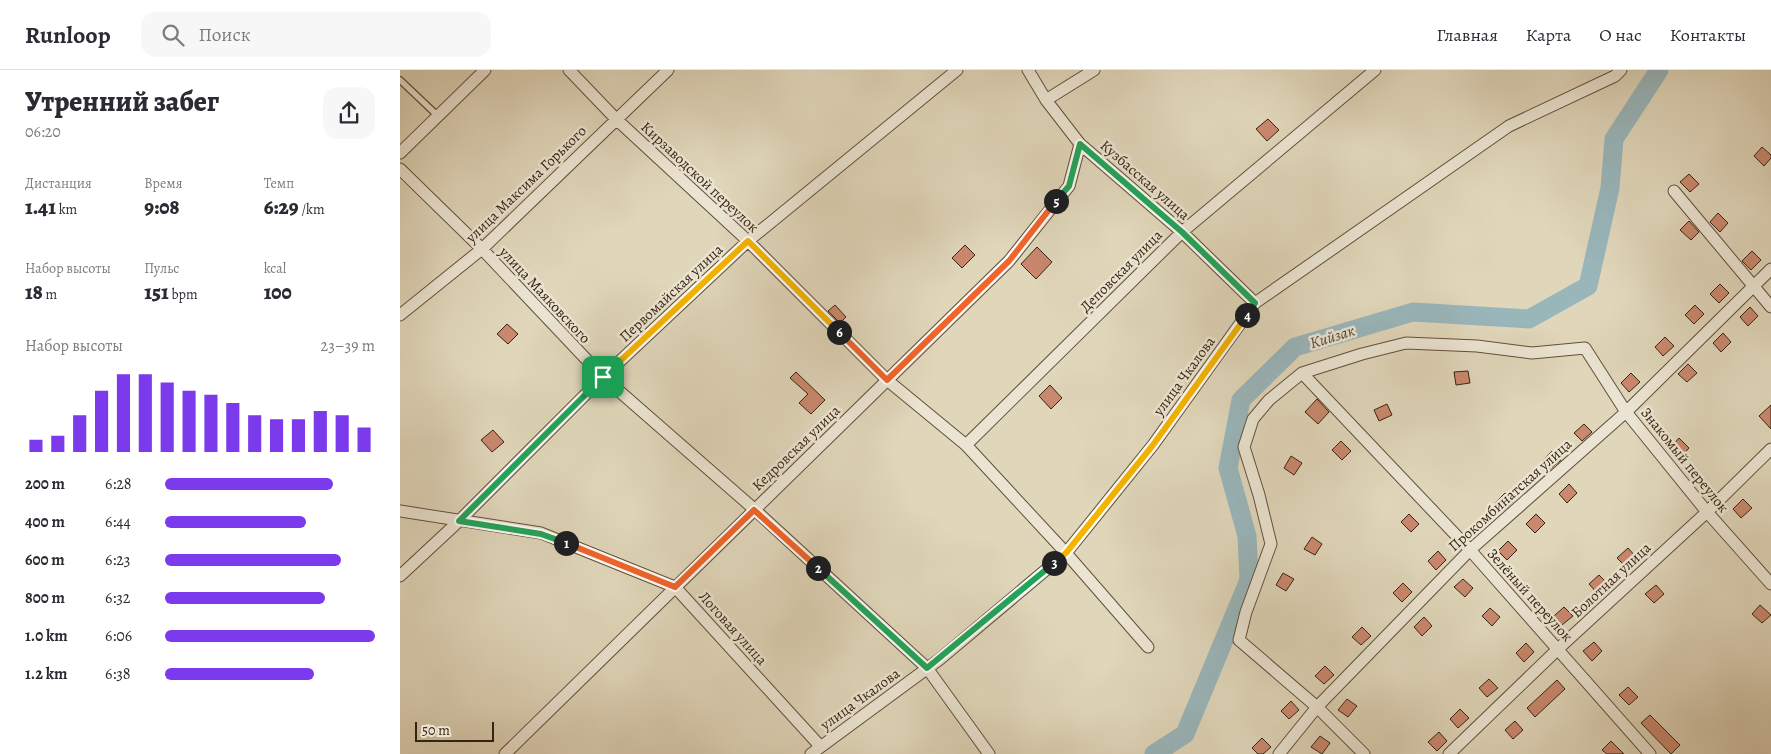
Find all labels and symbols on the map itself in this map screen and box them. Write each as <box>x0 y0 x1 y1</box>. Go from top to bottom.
street label: Кирзаводской переулок <box>637 117 764 237</box>
street label: улица Максима Горького <box>461 121 591 248</box>
street label: Кузбасская улица <box>1096 135 1194 225</box>
pin: 5 <box>1044 188 1068 214</box>
street label: Деповская улица <box>1075 225 1167 317</box>
street label: Первомайская улица <box>615 240 727 346</box>
street label: улица Маяковского <box>494 242 595 348</box>
pin: 4 <box>1234 302 1260 328</box>
pin: 6 <box>826 320 852 344</box>
water label: Кийзак <box>1307 320 1357 354</box>
street label: улица Чкалова <box>1148 332 1220 421</box>
pin <box>582 356 624 398</box>
street label: Кедровская улица <box>748 401 844 495</box>
street label: Знакомый переулок <box>1636 403 1734 517</box>
street label: Прокомбинатская улица <box>1444 434 1576 556</box>
pin: 1 <box>554 530 578 556</box>
street label: Болотная улица <box>1567 538 1655 622</box>
street label: Зелёный переулок <box>1483 544 1577 646</box>
pin: 3 <box>1042 550 1066 576</box>
pin: 2 <box>806 556 830 580</box>
street label: Логовая улица <box>694 587 772 669</box>
street label: улица Чкалова <box>815 663 904 735</box>
scale bar <box>415 719 494 742</box>

